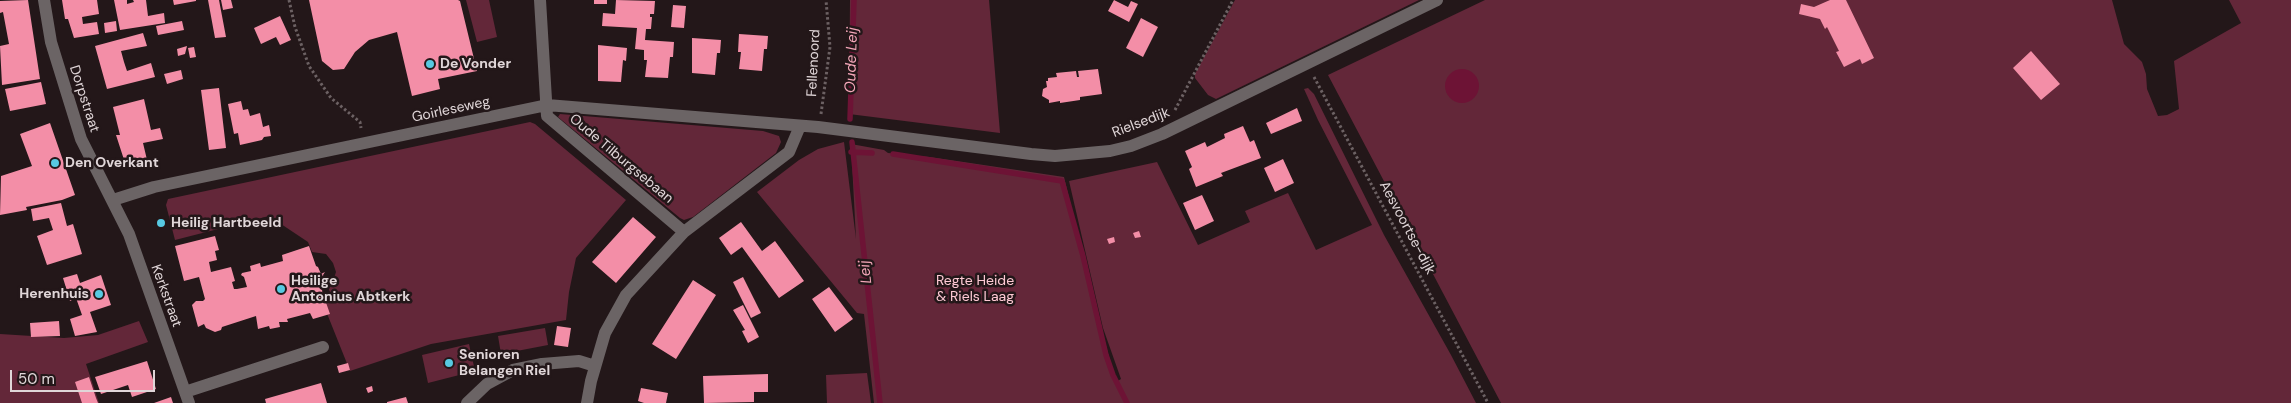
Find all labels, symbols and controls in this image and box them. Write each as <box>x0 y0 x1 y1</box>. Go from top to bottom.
water label: Oude Leij <box>842 27 862 93</box>
street label: Fellenoord <box>804 29 824 97</box>
place label: De Vonder <box>440 56 511 72</box>
marker: De Vonder <box>424 58 436 70</box>
street label: Dorpstraat <box>65 63 103 135</box>
street label: Goirleseweg <box>410 94 492 126</box>
street label: Rielsedijk <box>1110 104 1172 142</box>
street label: Oude Tilburgsebaan <box>566 111 676 207</box>
place label: Den Overkant <box>65 155 159 171</box>
marker: Den Overkant <box>49 157 61 169</box>
street label: Aesvoortse-dijk <box>1375 179 1439 277</box>
place label: Heilig Hartbeeld <box>171 215 281 231</box>
marker: Heilig Hartbeeld <box>155 217 167 229</box>
water label: Leij <box>856 259 876 285</box>
street label: Kerkstraat <box>147 262 185 330</box>
place label: Heilige Antonius Abtkerk <box>291 273 410 306</box>
park label: Regte Heide & Riels Laag <box>936 273 1014 306</box>
marker: Heilige Antonius Abtkerk <box>275 283 287 295</box>
place label: Herenhuis <box>19 286 89 302</box>
marker: Herenhuis <box>93 288 105 300</box>
place label: Senioren Belangen Riel <box>459 347 550 380</box>
marker: Senioren Belangen Riel <box>443 357 455 369</box>
scale bar <box>12 360 158 392</box>
text: 50 m <box>18 369 55 389</box>

